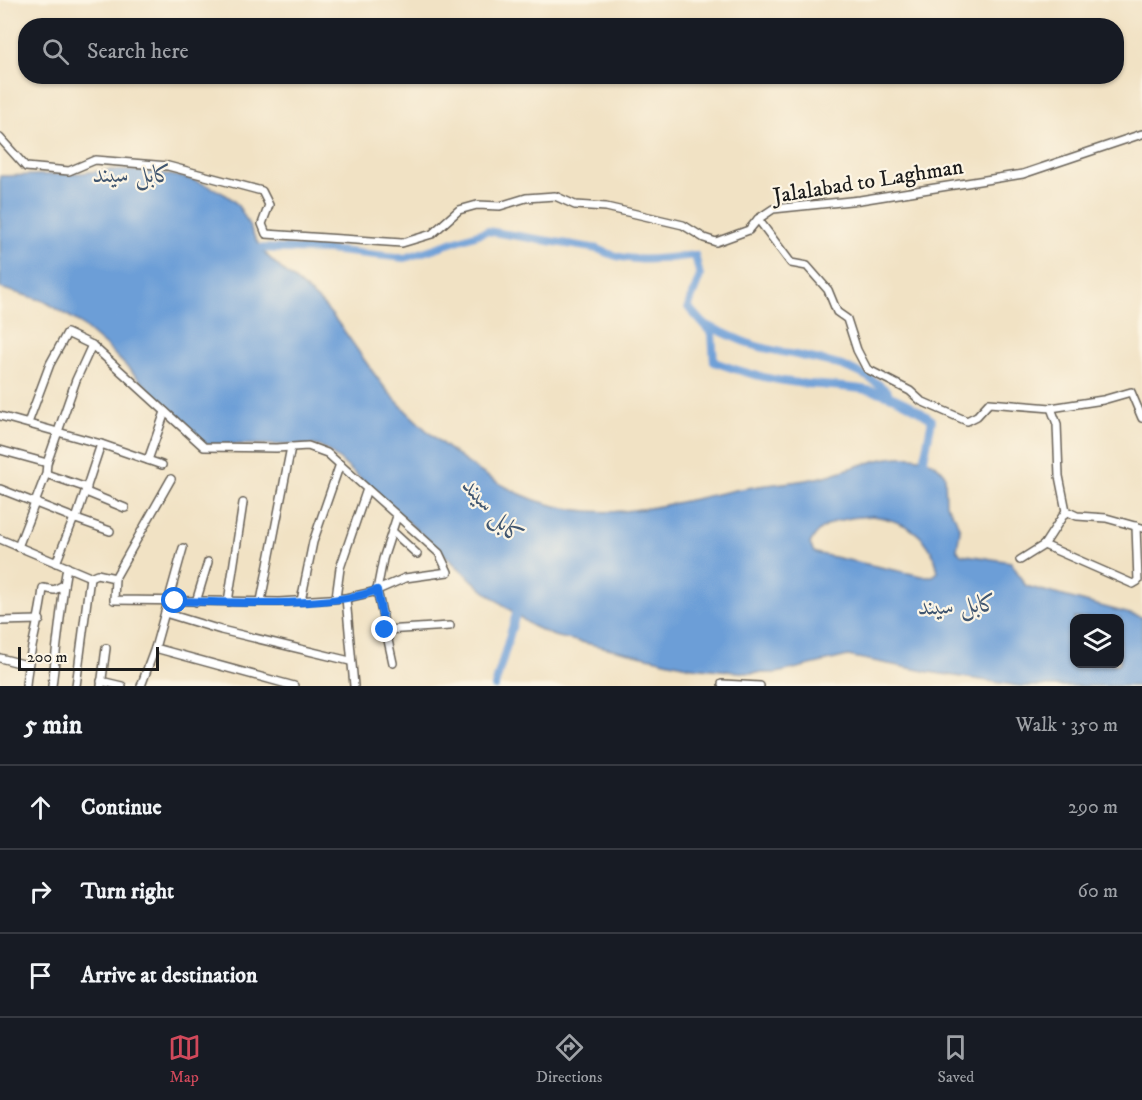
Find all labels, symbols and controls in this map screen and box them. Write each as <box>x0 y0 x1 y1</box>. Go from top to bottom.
search box <box>18 18 1124 84</box>
icon: search <box>39 35 72 68</box>
text: Search here <box>87 38 189 65</box>
street label: Jalalabad to Laghman <box>769 153 966 210</box>
water label: کابل سيند <box>93 160 173 191</box>
water label: کابل سيند <box>454 472 531 552</box>
route start <box>161 587 187 613</box>
water label: کابل سيند <box>917 589 999 624</box>
map controls <box>1070 614 1124 668</box>
button: layers <box>1070 614 1124 668</box>
route end <box>371 616 397 642</box>
scale bar <box>18 644 159 672</box>
text: 200 m <box>27 647 68 667</box>
text: 5 min <box>24 709 82 742</box>
text: Walk · 350 m <box>1016 713 1118 738</box>
icon: ahead <box>24 791 57 824</box>
text: Continue <box>81 794 162 821</box>
text: 290 m <box>1068 795 1118 820</box>
icon: right <box>24 875 57 908</box>
text: Turn right <box>81 878 174 905</box>
text: 60 m <box>1078 879 1118 904</box>
icon: arrive <box>24 959 57 992</box>
text: Arrive at destination <box>81 962 258 989</box>
tab: Map <box>168 1031 201 1087</box>
tab: Directions <box>536 1031 602 1087</box>
tab: Saved <box>938 1031 974 1087</box>

